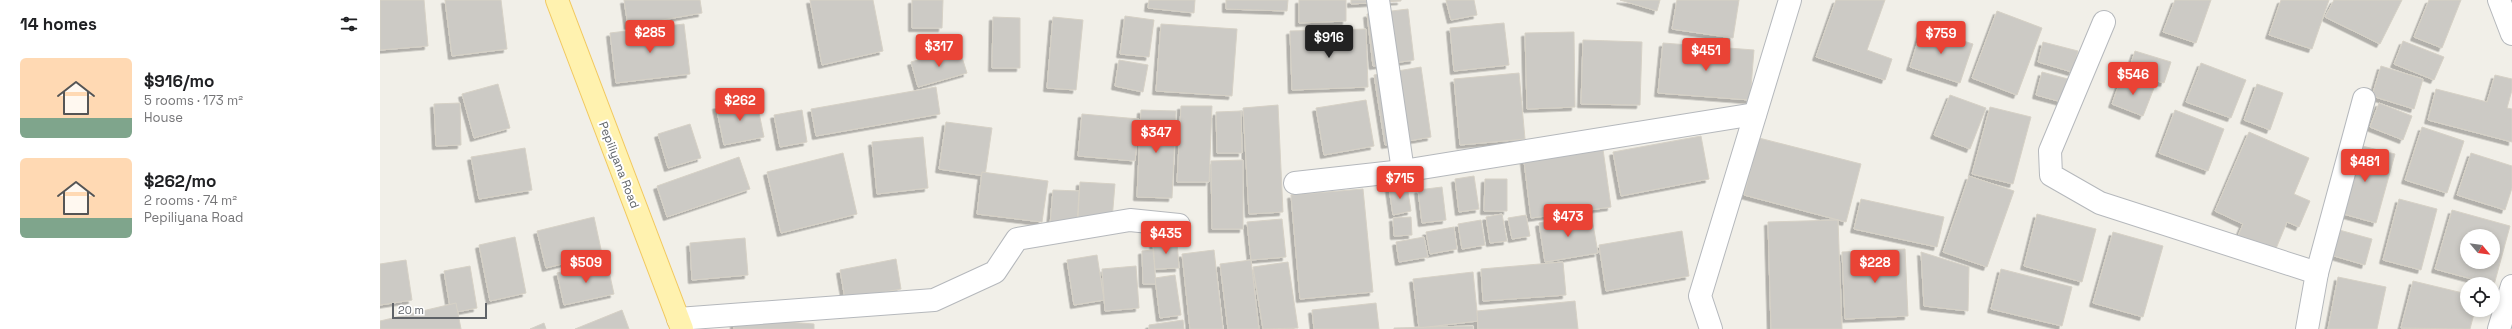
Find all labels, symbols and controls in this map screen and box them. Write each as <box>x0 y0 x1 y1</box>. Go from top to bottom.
text: 14 homes <box>20 13 97 35</box>
icon: filters <box>338 13 360 35</box>
pin: $285 <box>626 20 674 54</box>
pin: $759 <box>1917 21 1965 55</box>
text: $285 <box>634 24 666 41</box>
pin: $916 <box>1305 25 1353 59</box>
text: $759 <box>1926 25 1956 42</box>
text: $916 <box>1314 29 1344 46</box>
pin: $317 <box>915 34 963 68</box>
text: $317 <box>925 38 953 55</box>
pin: $451 <box>1682 38 1730 72</box>
text: $451 <box>1691 42 1721 59</box>
pin: $546 <box>2109 62 2157 96</box>
text: $546 <box>2117 66 2149 83</box>
text: $916/mo <box>144 70 215 92</box>
icon: home <box>52 74 100 122</box>
pin: $262 <box>716 88 764 122</box>
text: 5 rooms · 173 m² <box>144 92 243 109</box>
text: $262 <box>724 92 756 109</box>
text: House <box>144 109 183 126</box>
street label: Pepiliyana Road <box>595 119 643 211</box>
pin: $347 <box>1132 120 1180 154</box>
text: $347 <box>1141 124 1171 141</box>
pin: $481 <box>2341 149 2389 183</box>
text: $481 <box>2350 153 2380 170</box>
pin: $715 <box>1376 166 1424 200</box>
text: $262/mo <box>144 170 216 192</box>
text: $715 <box>1386 170 1414 187</box>
icon: home <box>52 174 100 222</box>
text: 2 rooms · 74 m² <box>144 192 237 209</box>
pin: $473 <box>1544 204 1592 238</box>
text: $473 <box>1553 208 1583 225</box>
text: Pepiliyana Road <box>144 209 243 226</box>
pin: $435 <box>1142 221 1190 255</box>
text: $435 <box>1150 225 1182 242</box>
north arrow <box>2460 229 2500 269</box>
map controls <box>2460 229 2500 317</box>
pin: $509 <box>562 250 610 284</box>
pin: $228 <box>1851 250 1899 284</box>
text: $509 <box>570 254 602 271</box>
text: $228 <box>1859 254 1891 271</box>
button: locate <box>2460 277 2500 317</box>
scale bar <box>392 301 487 320</box>
text: 20 m <box>398 303 424 317</box>

